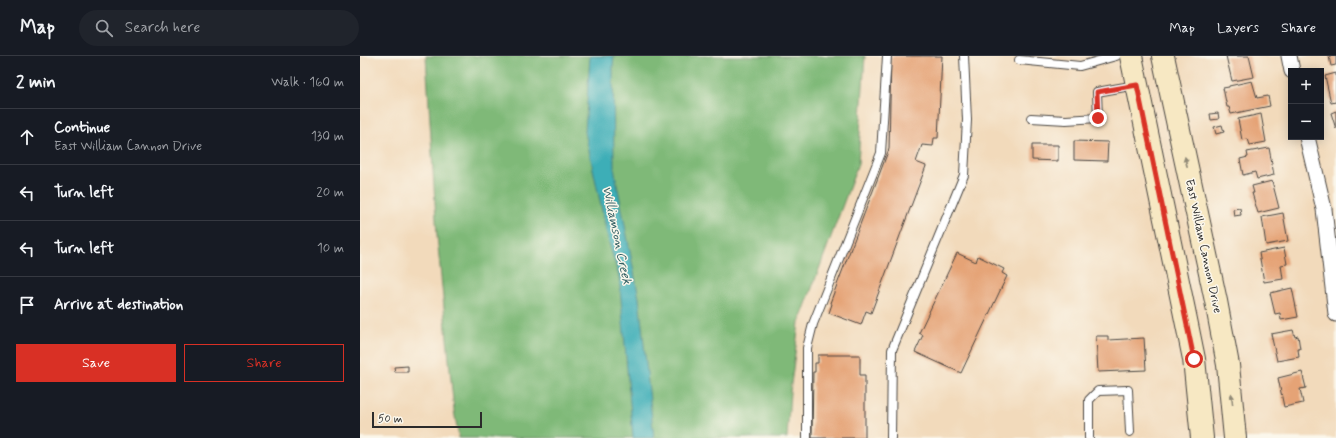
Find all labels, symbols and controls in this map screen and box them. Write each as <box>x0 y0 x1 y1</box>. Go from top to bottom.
search box <box>79 10 359 46</box>
text: Map <box>20 15 55 40</box>
icon: search <box>93 17 115 39</box>
text: Search here <box>125 18 200 38</box>
text: Map <box>1169 19 1195 37</box>
text: Layers <box>1217 19 1259 37</box>
text: Share <box>1281 19 1316 37</box>
map controls <box>1288 68 1324 140</box>
button: + <box>1288 68 1324 104</box>
text: 2 min <box>16 71 56 93</box>
text: Walk · 160 m <box>271 74 344 91</box>
button: − <box>1288 104 1324 140</box>
route end <box>1089 109 1107 127</box>
text: Continue <box>54 118 110 138</box>
icon: ahead <box>16 126 38 148</box>
text: 130 m <box>311 128 344 145</box>
text: East William Cannon Drive <box>54 138 202 155</box>
one-way arrow <box>1183 156 1189 168</box>
street label: East William Cannon Drive <box>1181 178 1225 315</box>
icon: left <box>16 182 38 204</box>
text: Turn left <box>54 183 114 203</box>
text: 20 m <box>316 184 344 201</box>
water label: Williamson Creek <box>598 185 635 286</box>
icon: left <box>16 238 38 260</box>
text: Turn left <box>54 239 114 259</box>
text: 10 m <box>317 240 344 257</box>
icon: arrive <box>16 294 38 316</box>
text: Arrive at destination <box>54 295 183 315</box>
button: Save <box>16 344 176 382</box>
button: Share <box>184 344 344 382</box>
route start <box>1185 350 1203 368</box>
one-way arrow <box>1228 393 1235 405</box>
scale bar <box>372 410 482 429</box>
text: 50 m <box>378 412 403 426</box>

